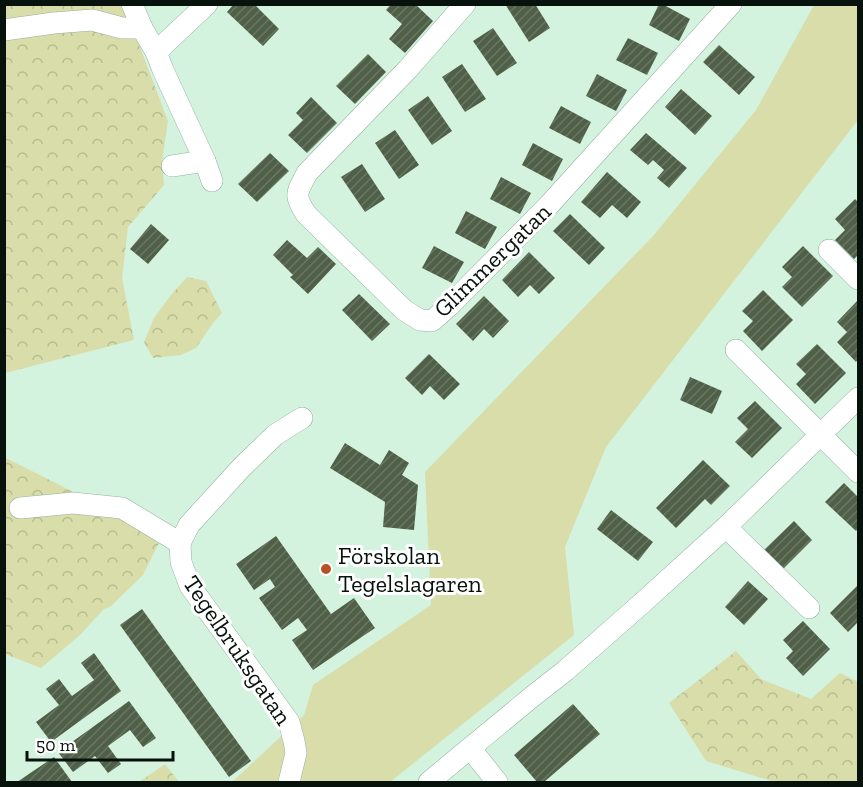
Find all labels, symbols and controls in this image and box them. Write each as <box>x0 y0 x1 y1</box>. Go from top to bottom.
street label: Glimmergatan <box>427 197 557 323</box>
place label: Förskolan Tegelslagaren <box>338 541 482 598</box>
marker: Förskolan Tegelslagaren <box>319 562 333 576</box>
street label: Tegelbruksgatan <box>177 570 299 730</box>
scale bar <box>27 724 172 762</box>
text: 50 m <box>36 734 76 756</box>

